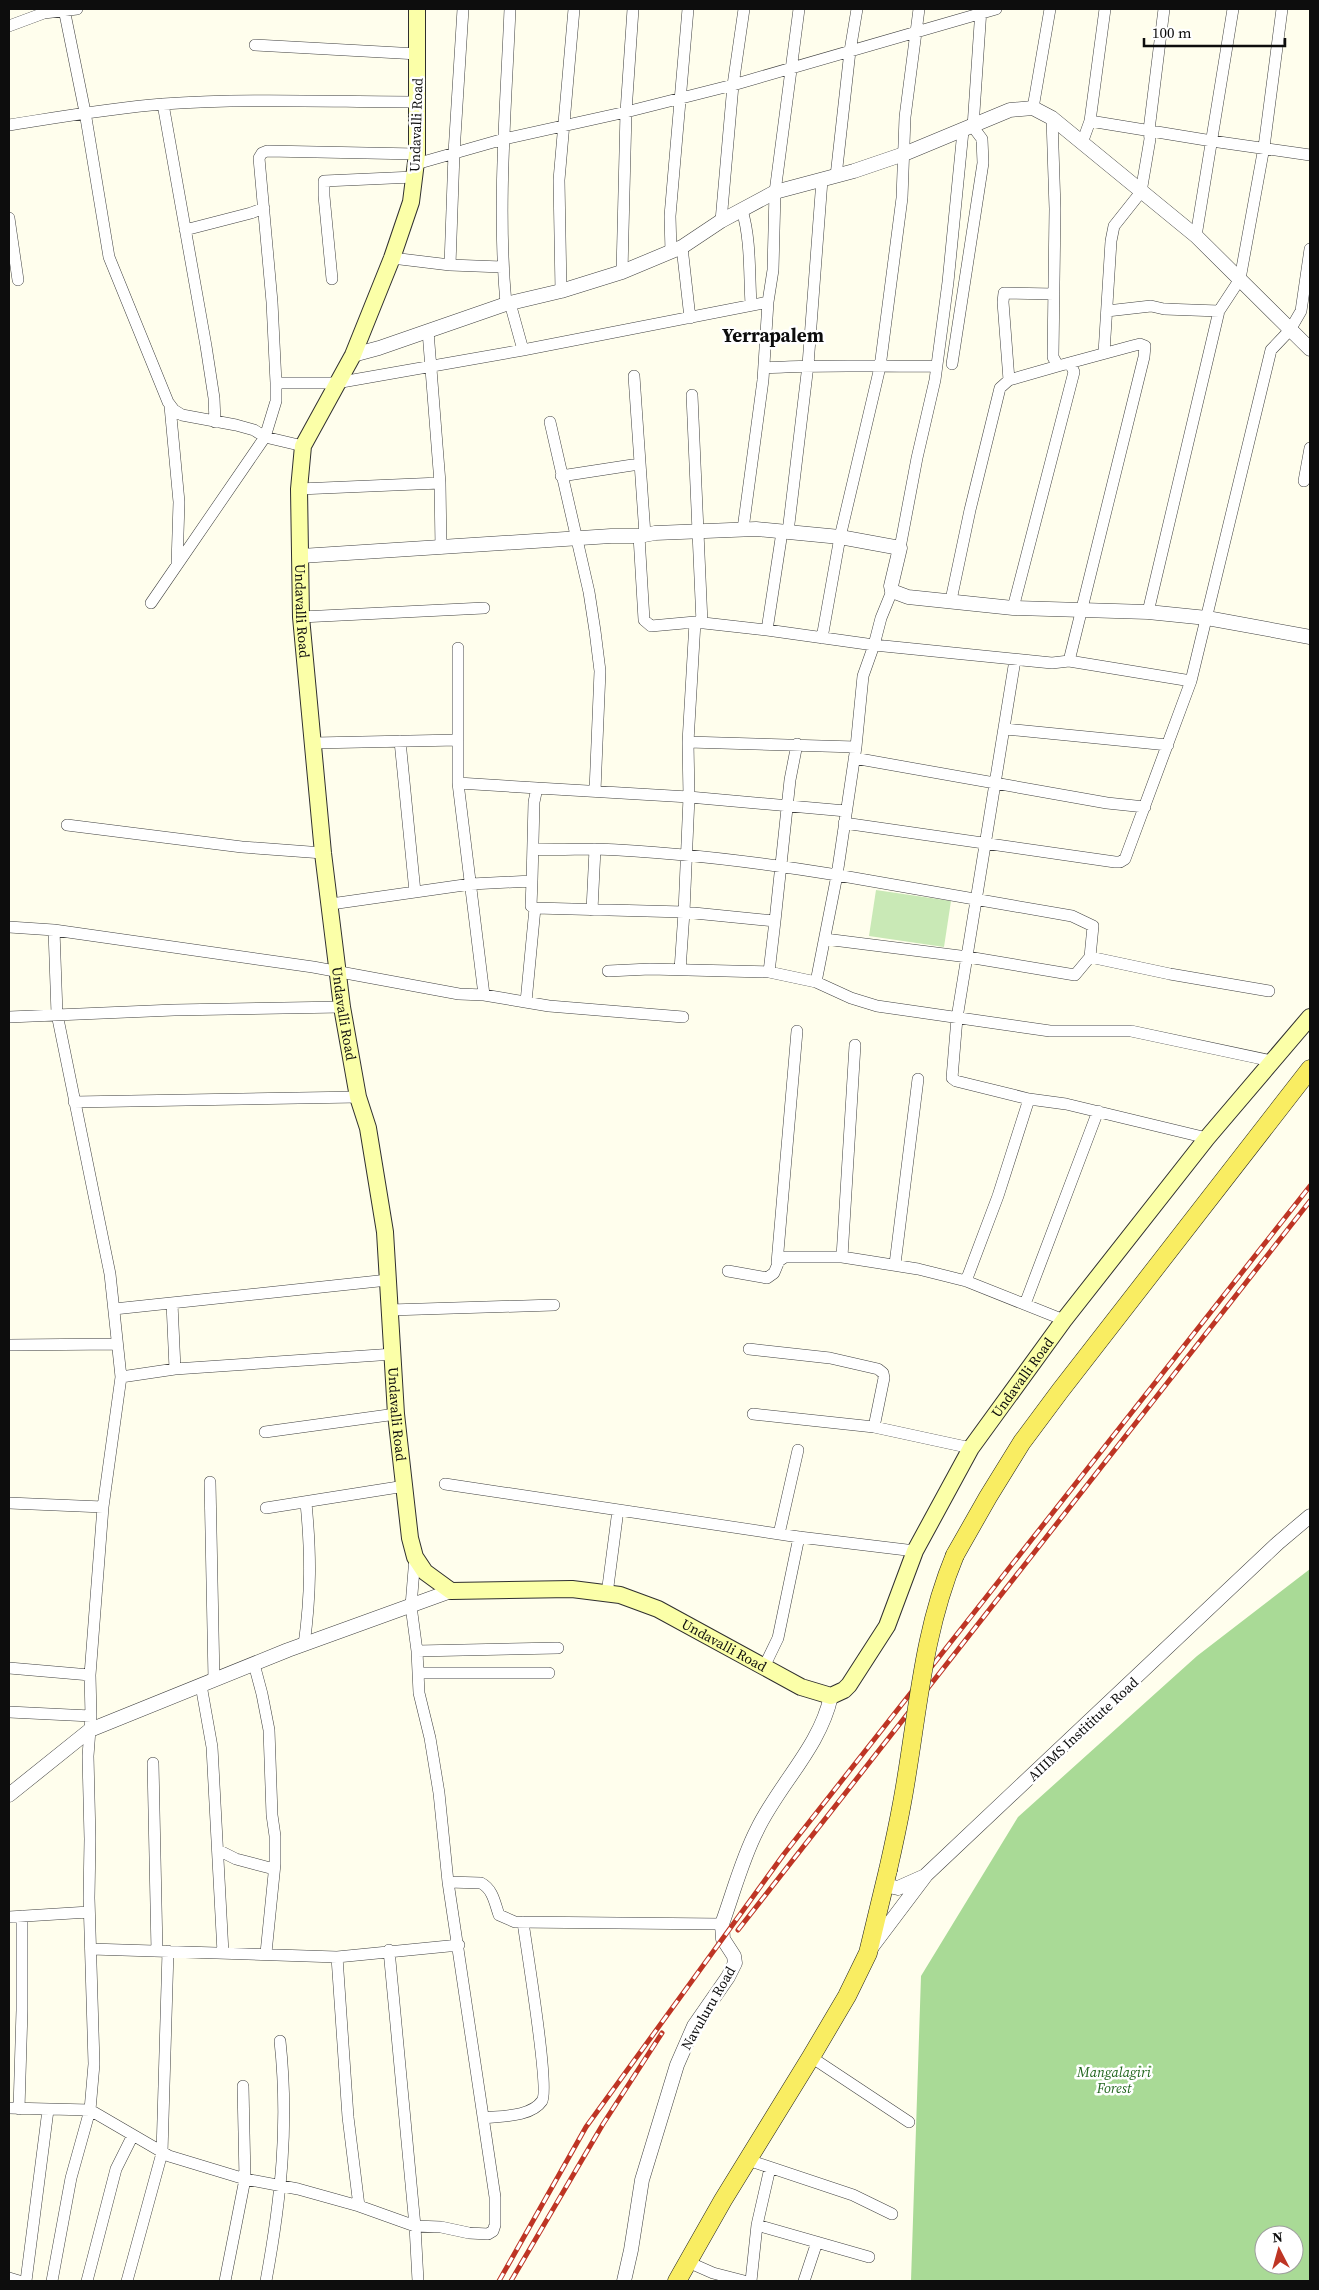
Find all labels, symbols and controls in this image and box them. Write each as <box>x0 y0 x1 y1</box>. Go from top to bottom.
scale bar <box>1144 15 1285 47</box>
text: 100 m <box>1152 22 1192 43</box>
street label: Undavalli Road <box>404 77 428 173</box>
district label: Yerrapalem <box>722 322 824 348</box>
street label: Undavalli Road <box>290 564 315 659</box>
street label: Undavalli Road <box>327 966 361 1062</box>
street label: Undavalli Road <box>987 1333 1058 1421</box>
street label: Undavalli Road <box>383 1366 411 1462</box>
street label: Undavalli Road <box>678 1614 771 1677</box>
street label: AIIIMS Instititute Road <box>1023 1672 1143 1786</box>
street label: Navuluru Road <box>676 1962 740 2053</box>
park label: Mangalagiri Forest <box>1076 2062 1152 2098</box>
north arrow <box>1254 2225 1304 2275</box>
text: N <box>1272 2227 1284 2248</box>

